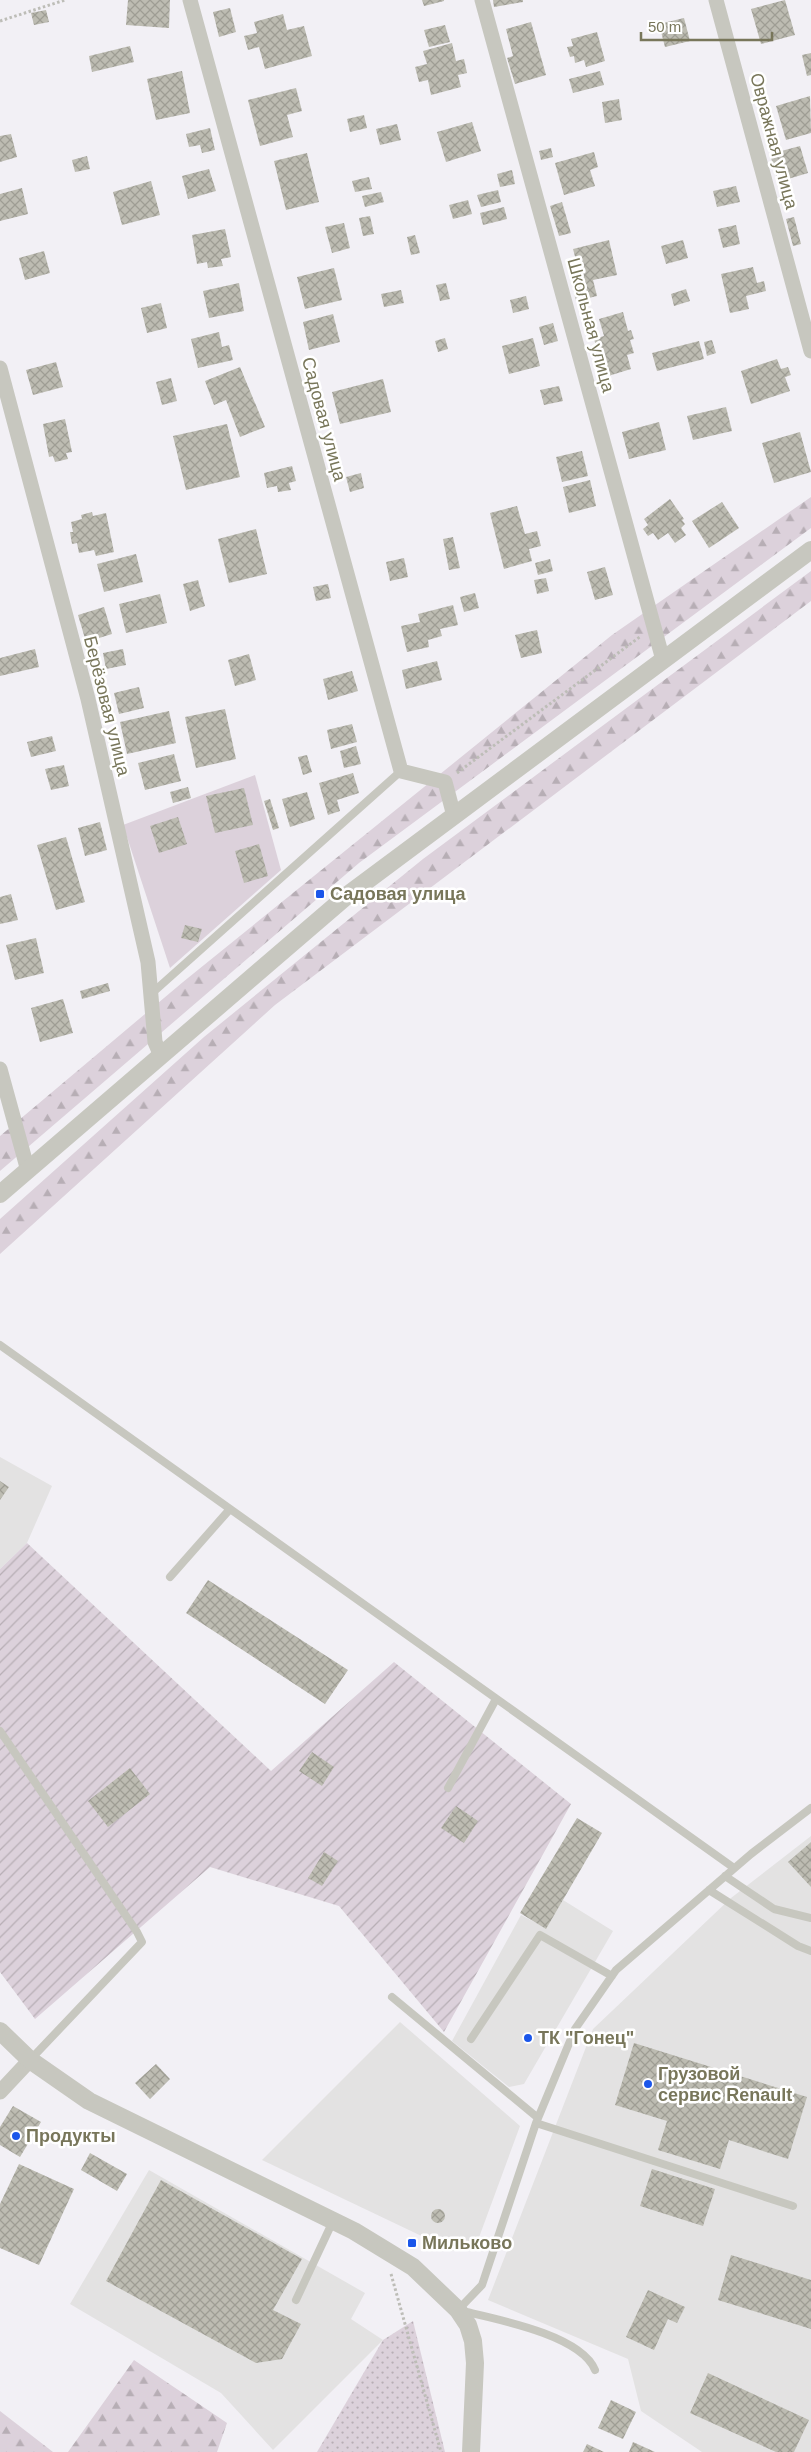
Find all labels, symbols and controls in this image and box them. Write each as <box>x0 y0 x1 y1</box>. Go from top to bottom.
scale bar <box>641 10 772 42</box>
text: 50 m <box>648 18 681 35</box>
street label: Овражная улица <box>746 71 802 212</box>
street label: Школьная улица <box>563 256 619 395</box>
street label: Садовая улица <box>298 355 350 484</box>
street label: Берёзовая улица <box>80 634 134 779</box>
place label: Садовая улица <box>330 884 467 904</box>
marker: Садовая улица <box>314 888 326 900</box>
place label: ТК "Гонец" <box>538 2028 634 2048</box>
marker: ТК "Гонец" <box>522 2032 534 2044</box>
place label: Грузовой сервис Renault <box>658 2064 792 2105</box>
marker: Грузовой сервис Renault <box>642 2078 654 2090</box>
place label: Продукты <box>26 2126 116 2146</box>
marker: Продукты <box>10 2130 22 2142</box>
place label: Мильково <box>422 2233 512 2253</box>
marker: Мильково <box>406 2237 418 2249</box>

